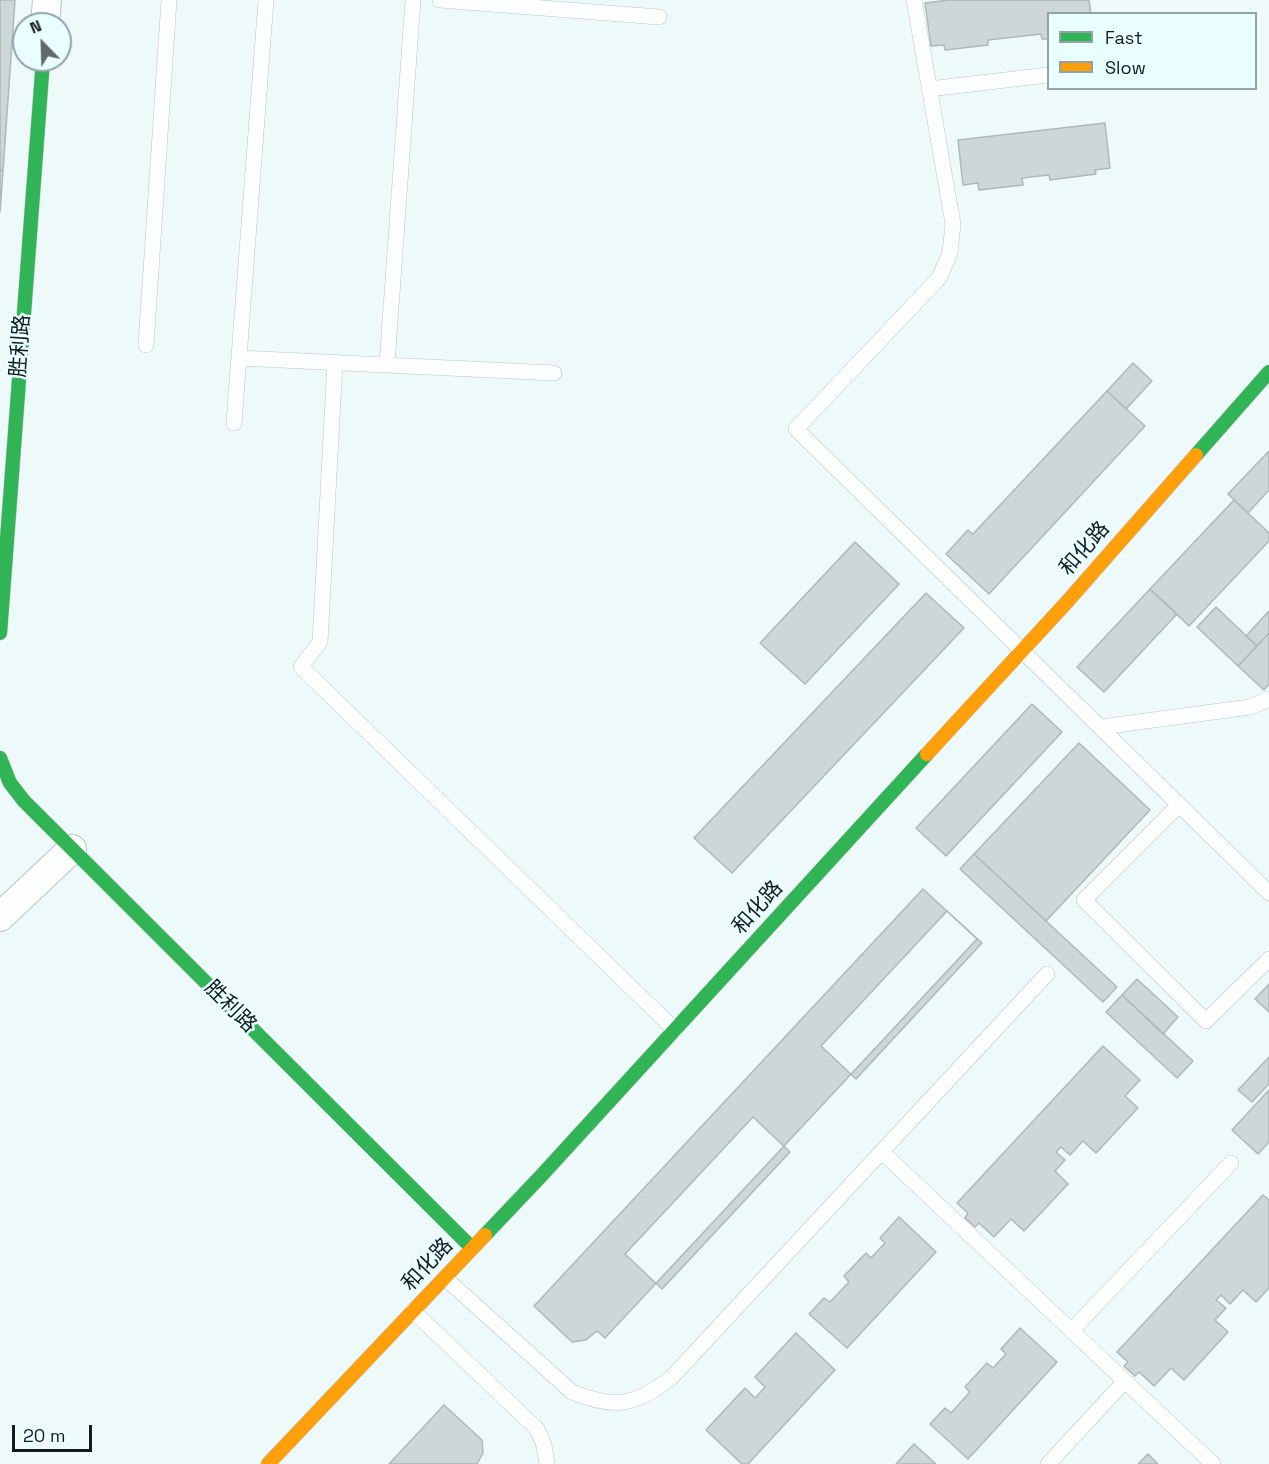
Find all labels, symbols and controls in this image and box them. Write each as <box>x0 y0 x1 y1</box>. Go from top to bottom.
north arrow <box>12 12 72 72</box>
legend <box>1047 12 1257 90</box>
text: N <box>27 15 45 39</box>
text: Fast <box>1105 26 1142 49</box>
text: Slow <box>1105 56 1146 79</box>
street label: 胜利路 <box>6 314 36 378</box>
street label: 和化路 <box>1055 517 1115 581</box>
street label: 和化路 <box>728 876 788 940</box>
street label: 胜利路 <box>199 976 261 1038</box>
street label: 和化路 <box>397 1233 459 1297</box>
scale bar <box>15 1413 94 1451</box>
text: 20 m <box>23 1424 66 1447</box>

